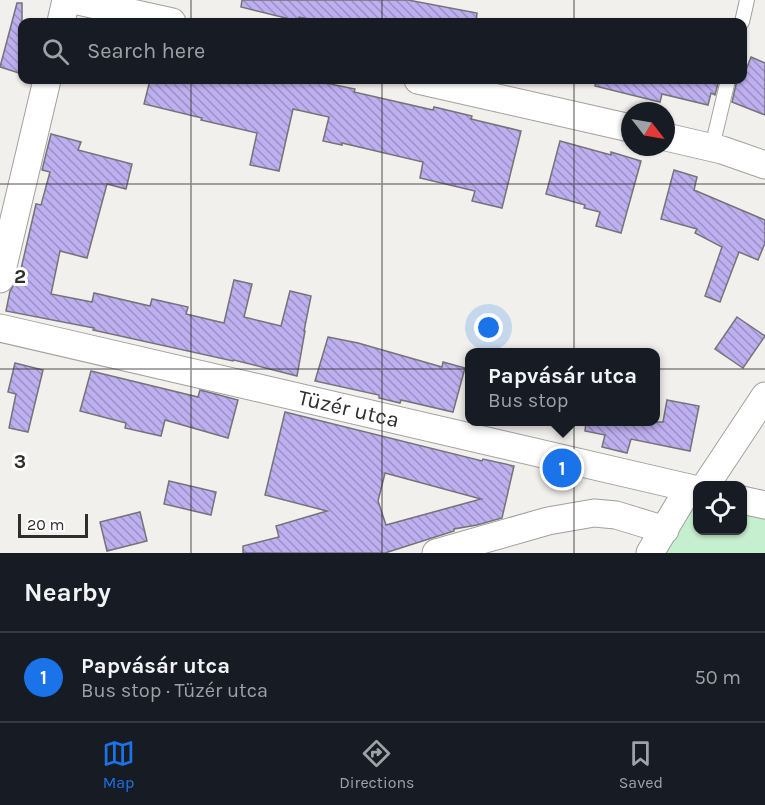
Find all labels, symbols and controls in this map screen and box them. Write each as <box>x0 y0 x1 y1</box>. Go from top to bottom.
search box <box>18 18 747 84</box>
icon: search <box>39 35 72 68</box>
text: Search here <box>87 38 205 64</box>
north arrow <box>621 102 675 156</box>
text: 2 <box>14 265 26 288</box>
your location <box>474 313 503 342</box>
popup <box>465 348 660 426</box>
text: Papvásár utca <box>488 363 637 389</box>
street label: Tüzér utca <box>296 385 402 433</box>
text: Bus stop <box>488 389 568 412</box>
pin: 1 <box>542 446 582 490</box>
text: 3 <box>14 450 26 473</box>
map controls <box>693 481 747 535</box>
button: locate <box>693 481 747 535</box>
scale bar <box>18 511 88 538</box>
text: 20 m <box>27 515 65 534</box>
text: Nearby <box>24 577 111 608</box>
text: Papvásár utca <box>81 653 230 679</box>
text: 1 <box>40 666 47 689</box>
text: 50 m <box>694 666 741 689</box>
text: Bus stop · Tüzér utca <box>81 679 268 702</box>
tab: Map <box>102 737 135 792</box>
tab: Directions <box>339 737 414 792</box>
tab: Saved <box>619 737 663 792</box>

